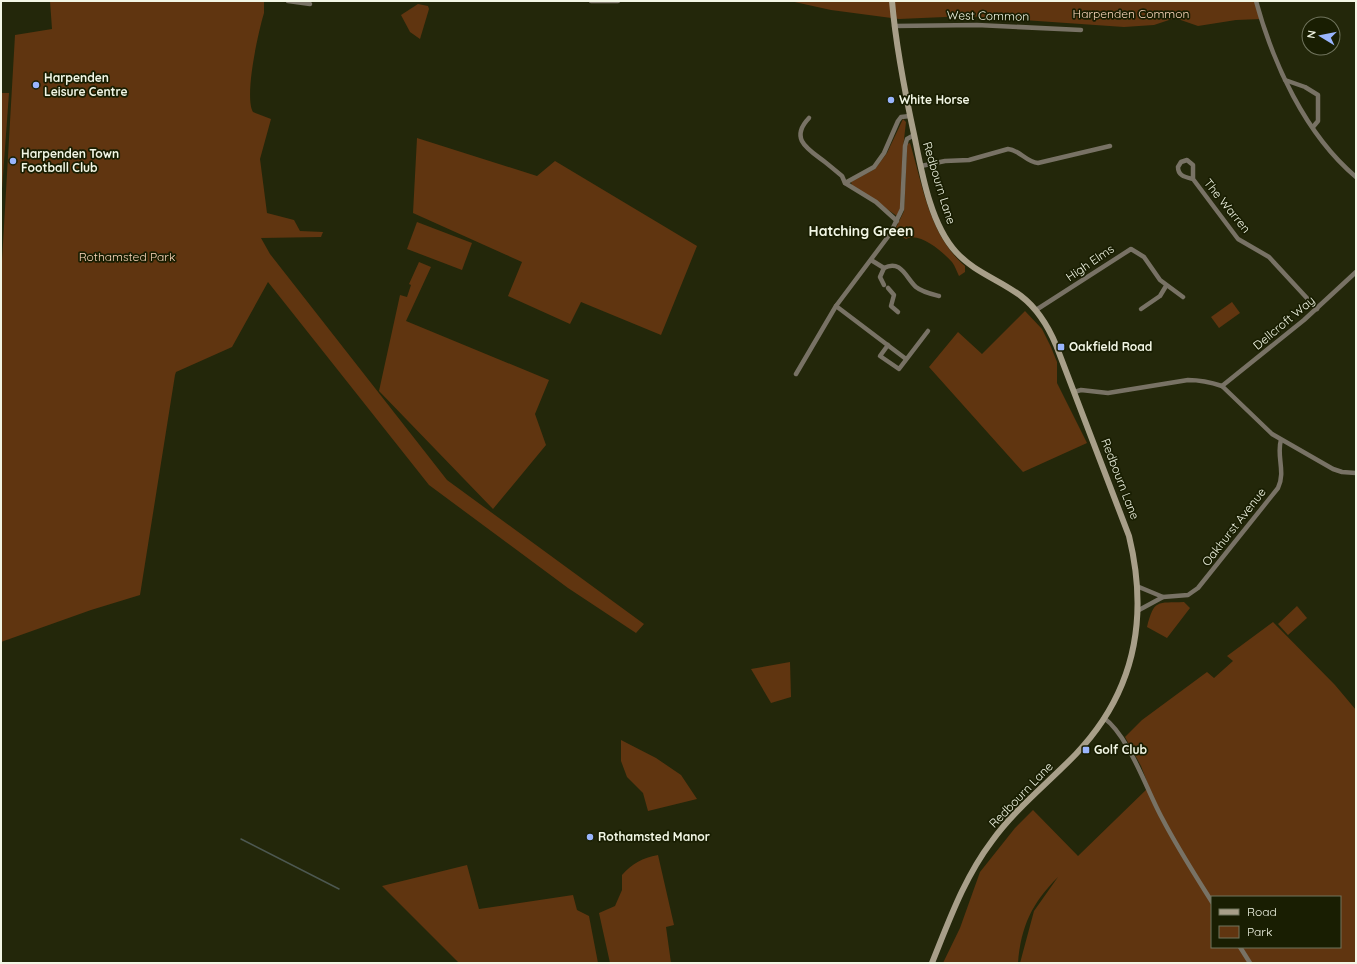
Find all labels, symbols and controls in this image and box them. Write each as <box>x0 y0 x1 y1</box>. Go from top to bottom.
park label: Harpenden Common <box>1073 6 1189 21</box>
street label: West Common <box>947 7 1029 24</box>
north arrow <box>1301 16 1341 56</box>
text: N <box>1304 29 1319 39</box>
place label: Harpenden Leisure Centre <box>44 70 128 99</box>
marker: Harpenden Leisure Centre <box>31 80 41 90</box>
place label: White Horse <box>899 92 970 107</box>
marker: White Horse <box>886 95 896 105</box>
street label: Redbourn Lane <box>920 140 959 226</box>
place label: Harpenden Town Football Club <box>21 146 119 175</box>
marker: Harpenden Town Football Club <box>8 156 18 166</box>
street label: The Warren <box>1201 175 1254 236</box>
district label: Hatching Green <box>809 222 913 240</box>
street label: High Elms <box>1063 241 1117 284</box>
park label: Rothamsted Park <box>79 249 175 264</box>
street label: Dellcroft Way <box>1250 292 1318 353</box>
place label: Oakfield Road <box>1069 339 1152 354</box>
marker: Oakfield Road <box>1056 342 1066 352</box>
street label: Redbourn Lane <box>1098 436 1143 522</box>
street label: Oakhurst Avenue <box>1198 484 1269 569</box>
place label: Golf Club <box>1094 742 1147 757</box>
marker: Golf Club <box>1081 745 1091 755</box>
street label: Redbourn Lane <box>986 759 1056 831</box>
place label: Rothamsted Manor <box>598 829 710 844</box>
marker: Rothamsted Manor <box>585 832 595 842</box>
legend <box>1211 896 1341 948</box>
text: Road <box>1247 904 1277 919</box>
text: Park <box>1247 924 1272 939</box>

